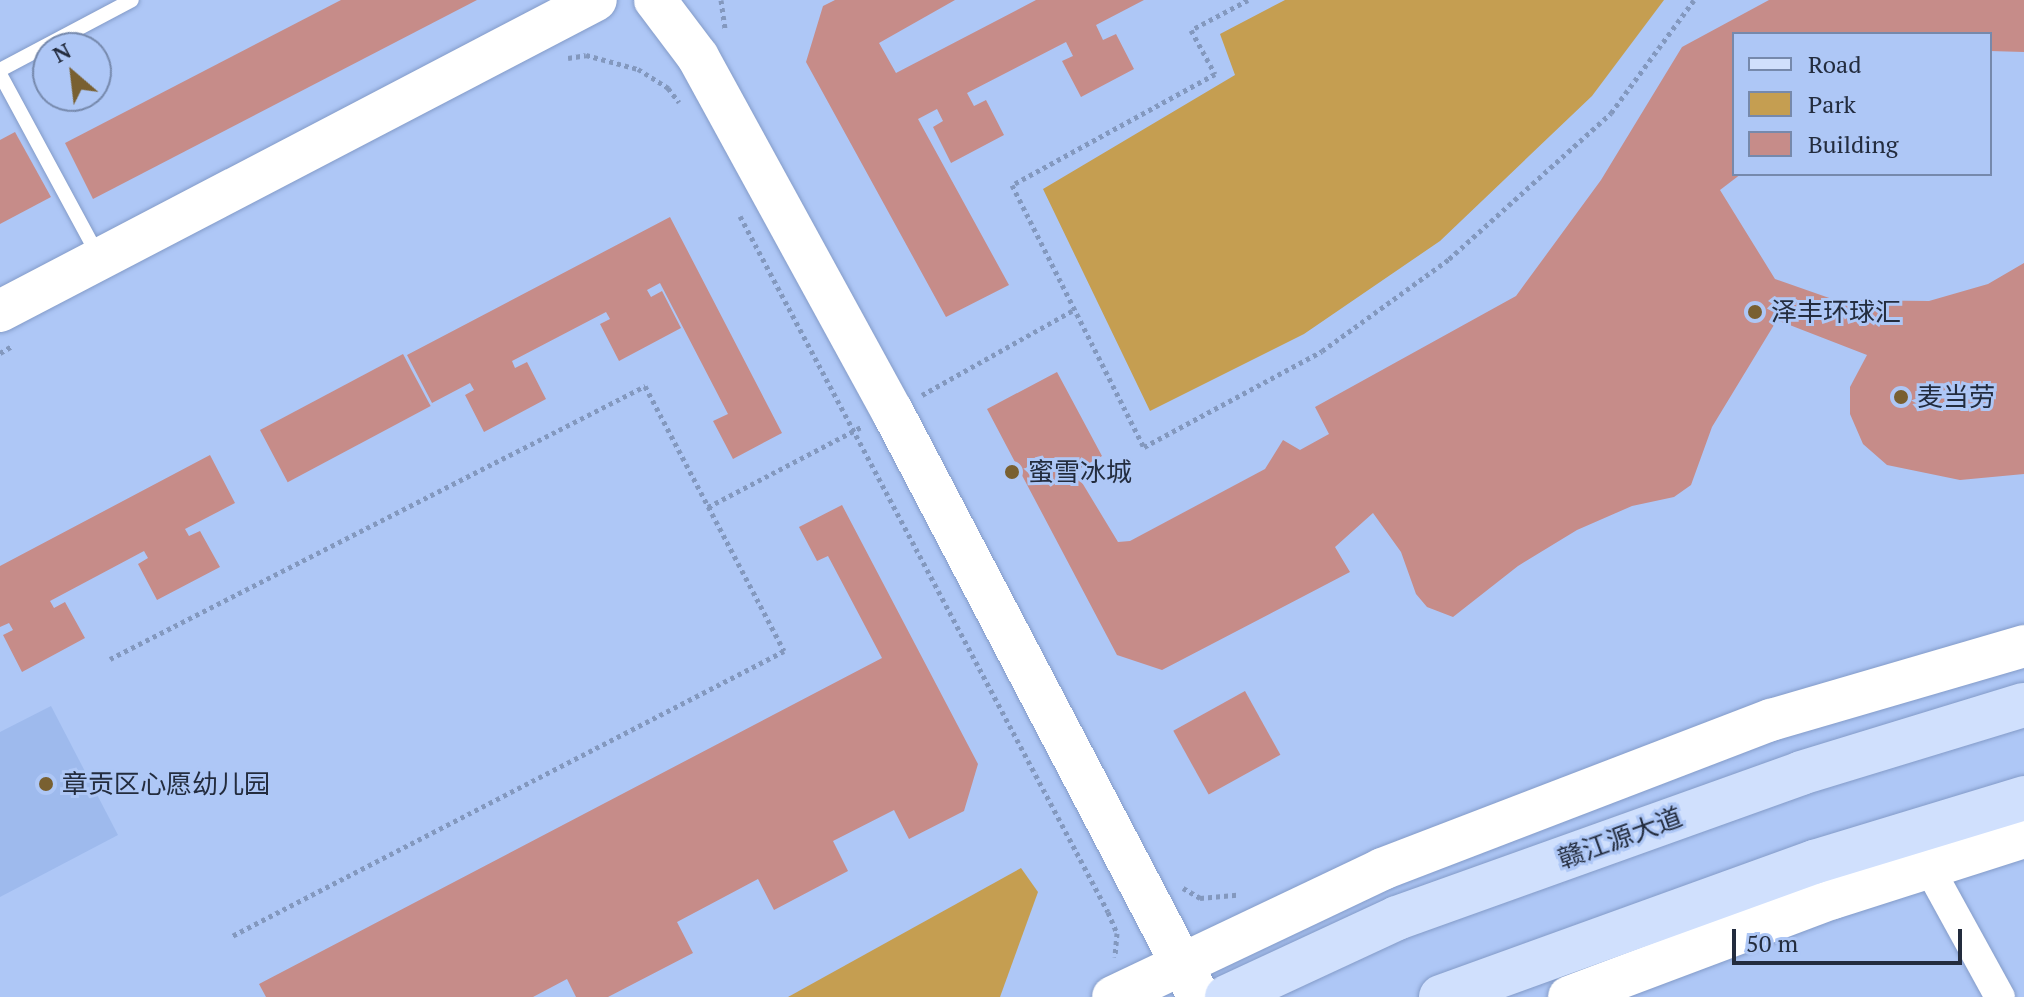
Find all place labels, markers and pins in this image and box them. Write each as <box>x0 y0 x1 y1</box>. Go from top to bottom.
place label: 泽丰环球汇 <box>1771 296 1901 328</box>
marker: 泽丰环球汇 <box>1746 303 1764 321</box>
place label: 麦当劳 <box>1917 381 1995 413</box>
marker: 麦当劳 <box>1892 388 1910 406</box>
place label: 蜜雪冰城 <box>1028 456 1132 488</box>
marker: 蜜雪冰城 <box>1003 463 1021 481</box>
place label: 章贡区心愿幼儿园 <box>62 768 270 800</box>
marker: 章贡区心愿幼儿园 <box>37 775 55 793</box>

